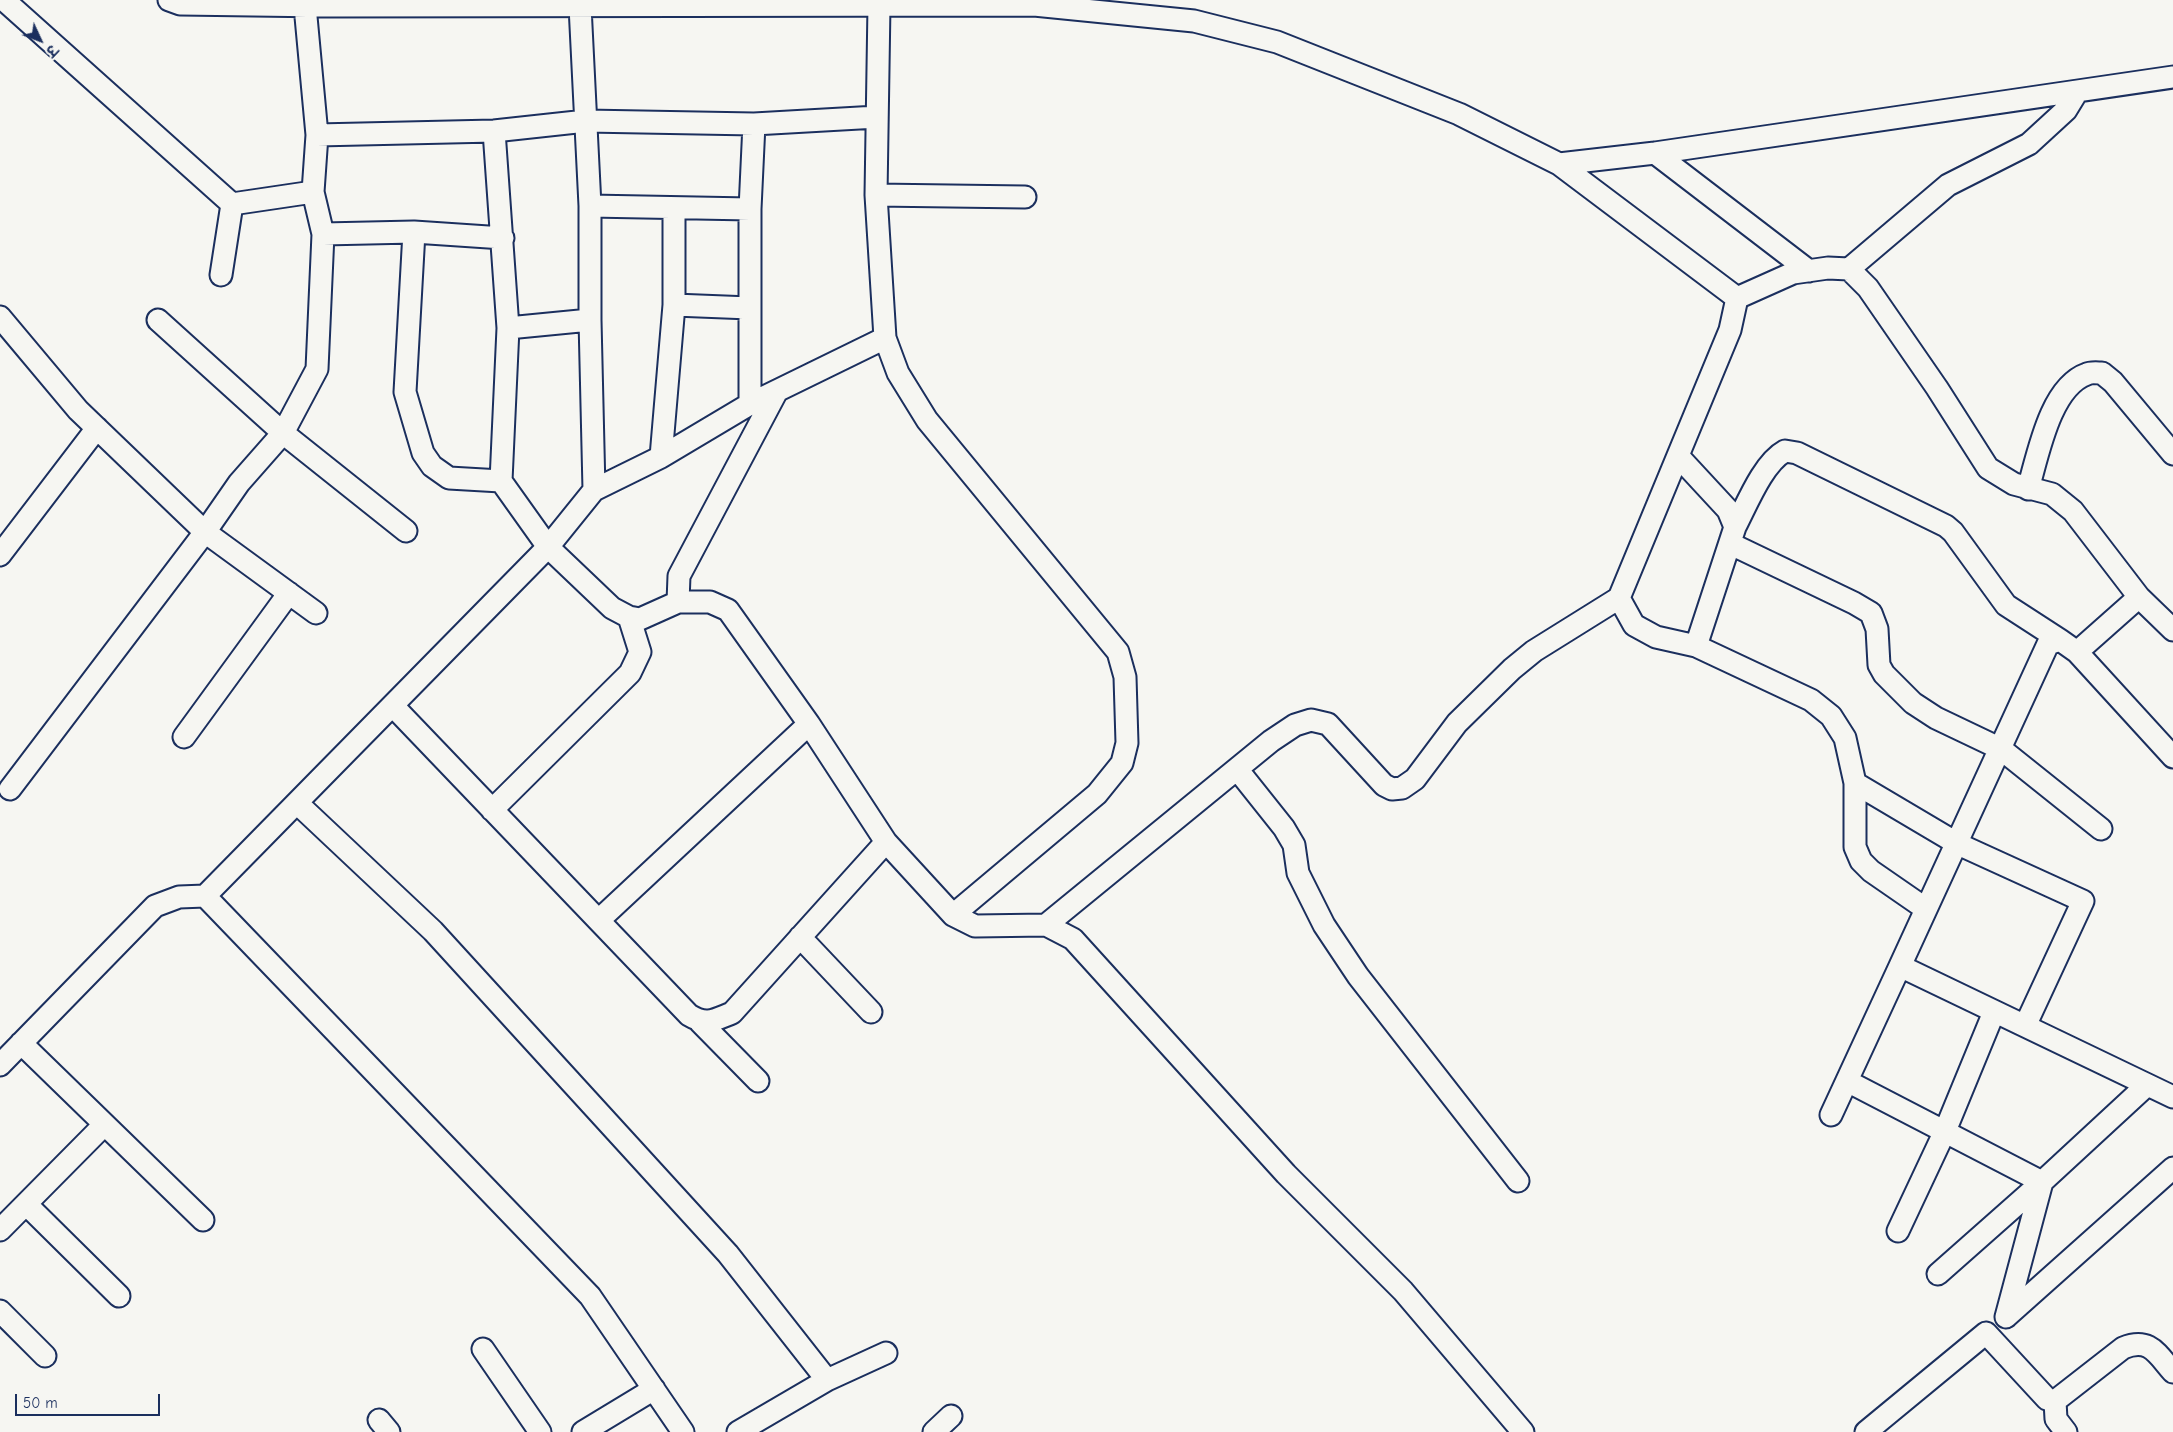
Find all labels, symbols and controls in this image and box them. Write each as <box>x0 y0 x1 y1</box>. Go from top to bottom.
north arrow <box>15 15 65 65</box>
text: उ <box>42 41 61 60</box>
scale bar <box>18 1384 162 1416</box>
text: 50 m <box>23 1394 58 1412</box>

